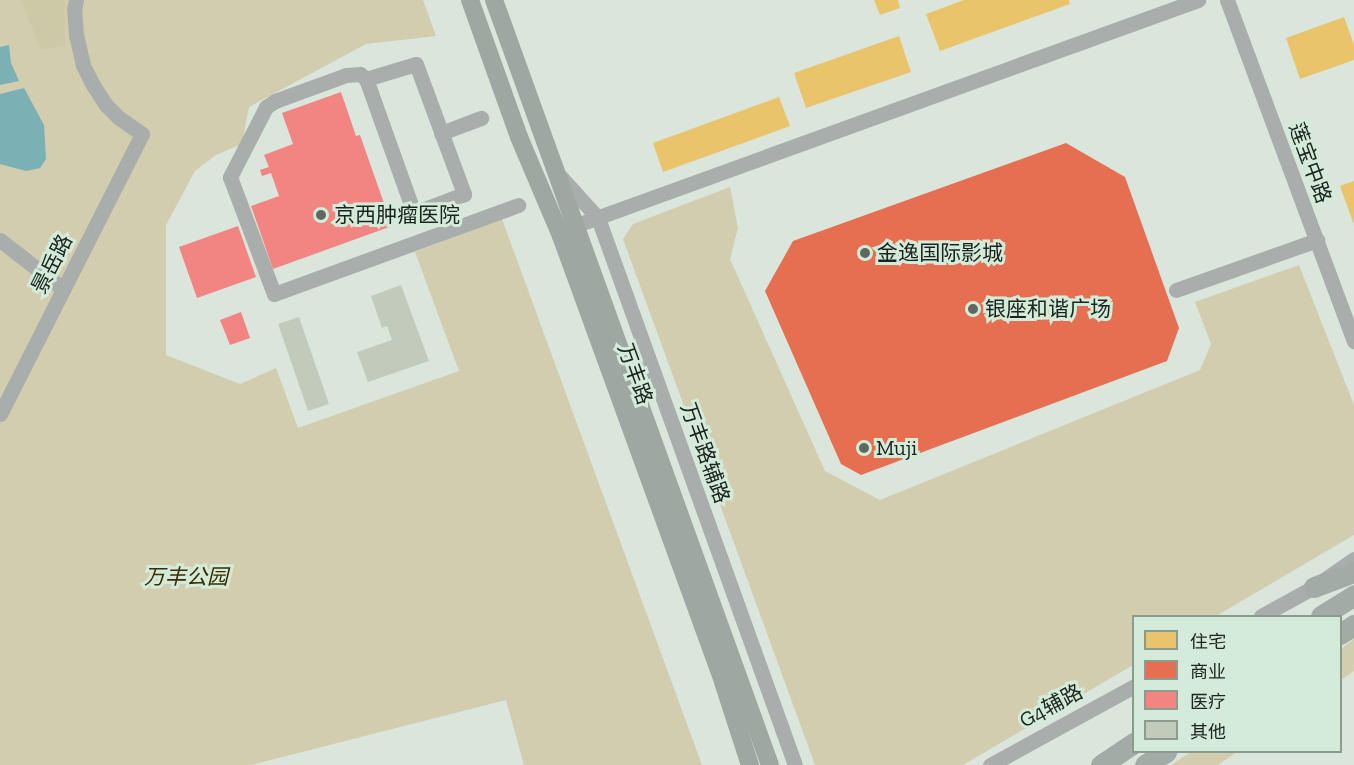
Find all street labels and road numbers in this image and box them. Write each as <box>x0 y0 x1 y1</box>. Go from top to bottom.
street label: 莲宝中路 <box>1284 119 1336 207</box>
street label: 景岳路 <box>26 230 78 298</box>
street label: 万丰路 <box>612 340 658 408</box>
street label: 万丰路辅路 <box>675 399 735 507</box>
street label: G4辅路 <box>1015 679 1087 733</box>

